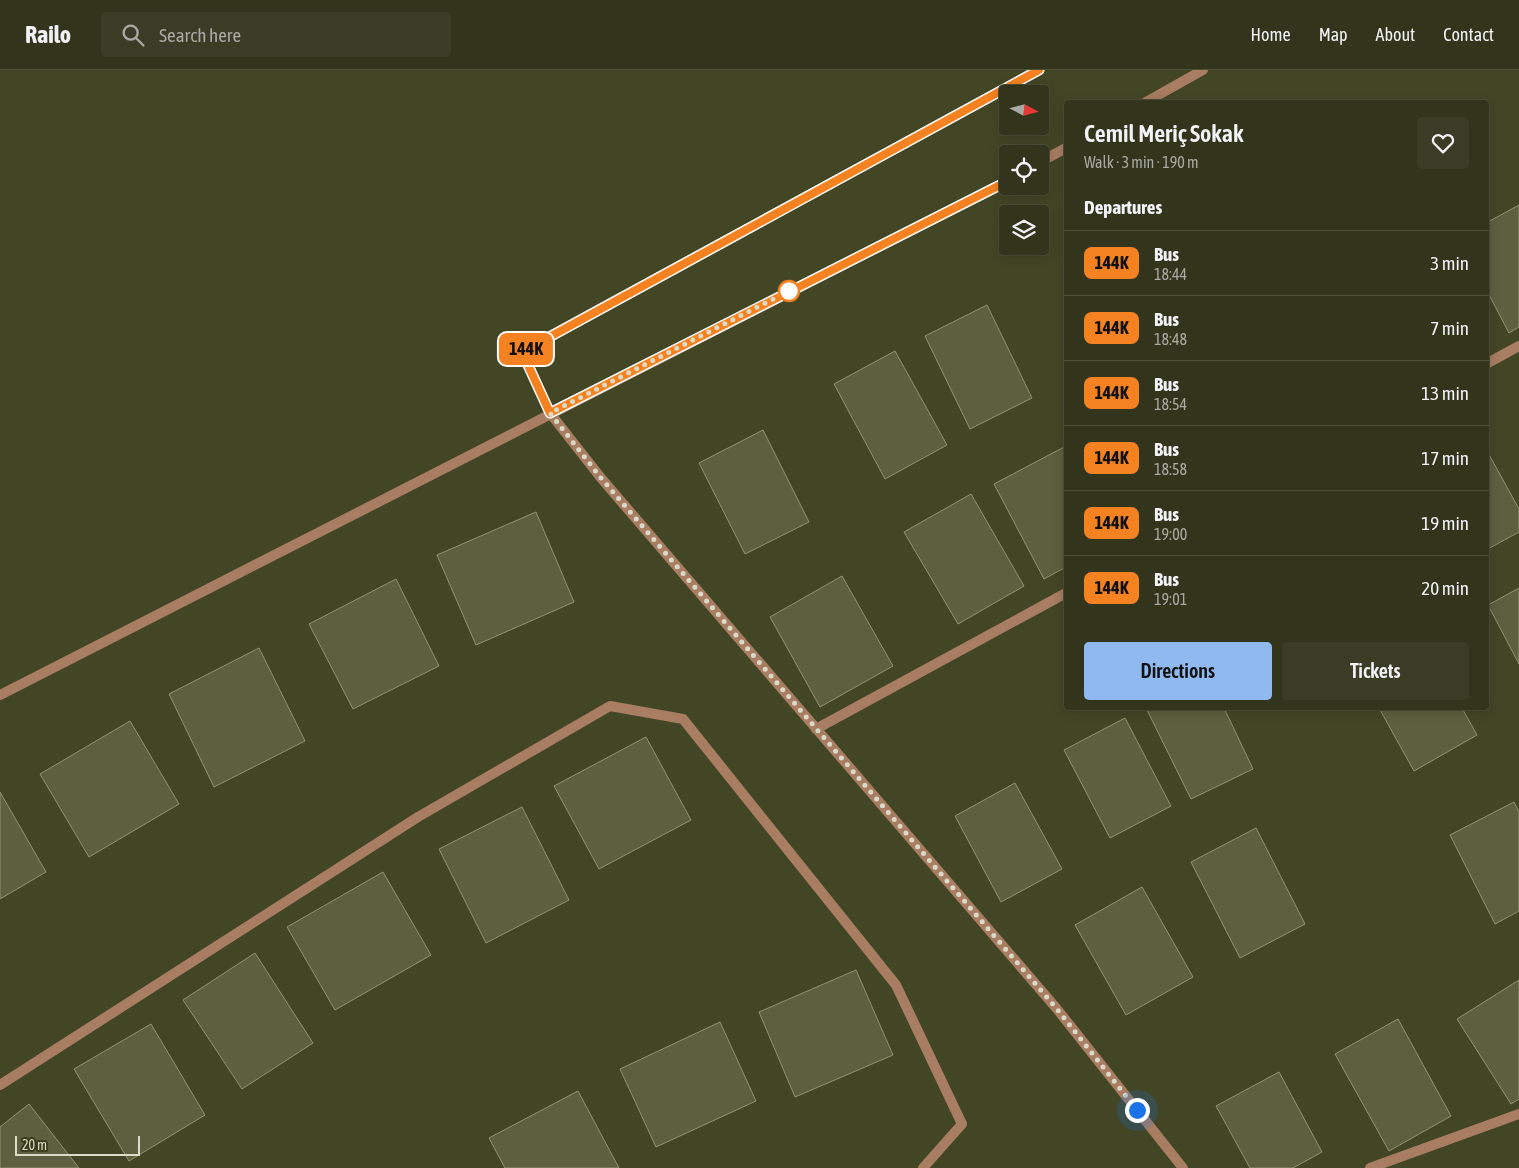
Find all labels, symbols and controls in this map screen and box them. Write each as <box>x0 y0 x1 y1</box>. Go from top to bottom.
search box <box>101 12 451 57</box>
text: Railo <box>25 21 71 48</box>
icon: search <box>119 21 147 49</box>
text: Search here <box>159 24 241 46</box>
text: Home <box>1251 24 1291 45</box>
text: Map <box>1319 24 1348 45</box>
text: About <box>1376 24 1415 45</box>
text: Contact <box>1443 24 1494 45</box>
north arrow <box>999 85 1049 135</box>
map controls <box>999 85 1049 255</box>
button: heart <box>1417 117 1469 169</box>
text: Cemil Meriç Sokak <box>1084 120 1244 147</box>
button: locate <box>999 145 1049 195</box>
text: Walk · 3 min · 190 m <box>1084 153 1198 171</box>
text: Departures <box>1084 196 1162 218</box>
button: layers <box>999 205 1049 255</box>
text: Bus <box>1154 243 1179 265</box>
text: 144K <box>1094 252 1129 273</box>
text: 3 min <box>1430 252 1469 274</box>
text: 18:44 <box>1154 265 1187 283</box>
unlabelled marker <box>778 280 800 302</box>
text: Bus <box>1154 308 1179 330</box>
text: 144K <box>1094 317 1129 338</box>
text: 7 min <box>1430 317 1469 339</box>
text: 18:48 <box>1154 330 1187 348</box>
line badge: 144K <box>491 333 561 365</box>
text: 144K <box>509 338 543 359</box>
text: Bus <box>1154 373 1179 395</box>
text: 144K <box>1094 382 1129 403</box>
text: 13 min <box>1421 382 1469 404</box>
text: 18:54 <box>1154 395 1187 413</box>
text: Bus <box>1154 438 1179 460</box>
text: 144K <box>1094 447 1129 468</box>
text: 17 min <box>1421 447 1469 469</box>
text: 18:58 <box>1154 460 1187 478</box>
text: Bus <box>1154 503 1179 525</box>
text: 144K <box>1094 512 1129 533</box>
text: 19 min <box>1421 512 1469 534</box>
text: 19:00 <box>1154 525 1187 543</box>
text: Bus <box>1154 568 1179 590</box>
text: 144K <box>1094 577 1129 598</box>
text: 20 min <box>1421 577 1469 599</box>
text: 19:01 <box>1154 590 1187 608</box>
button: Directions <box>1084 642 1272 700</box>
button: Tickets <box>1282 642 1469 700</box>
your location <box>1125 1098 1150 1123</box>
scale bar <box>15 1133 140 1156</box>
text: 20 m <box>22 1137 47 1153</box>

